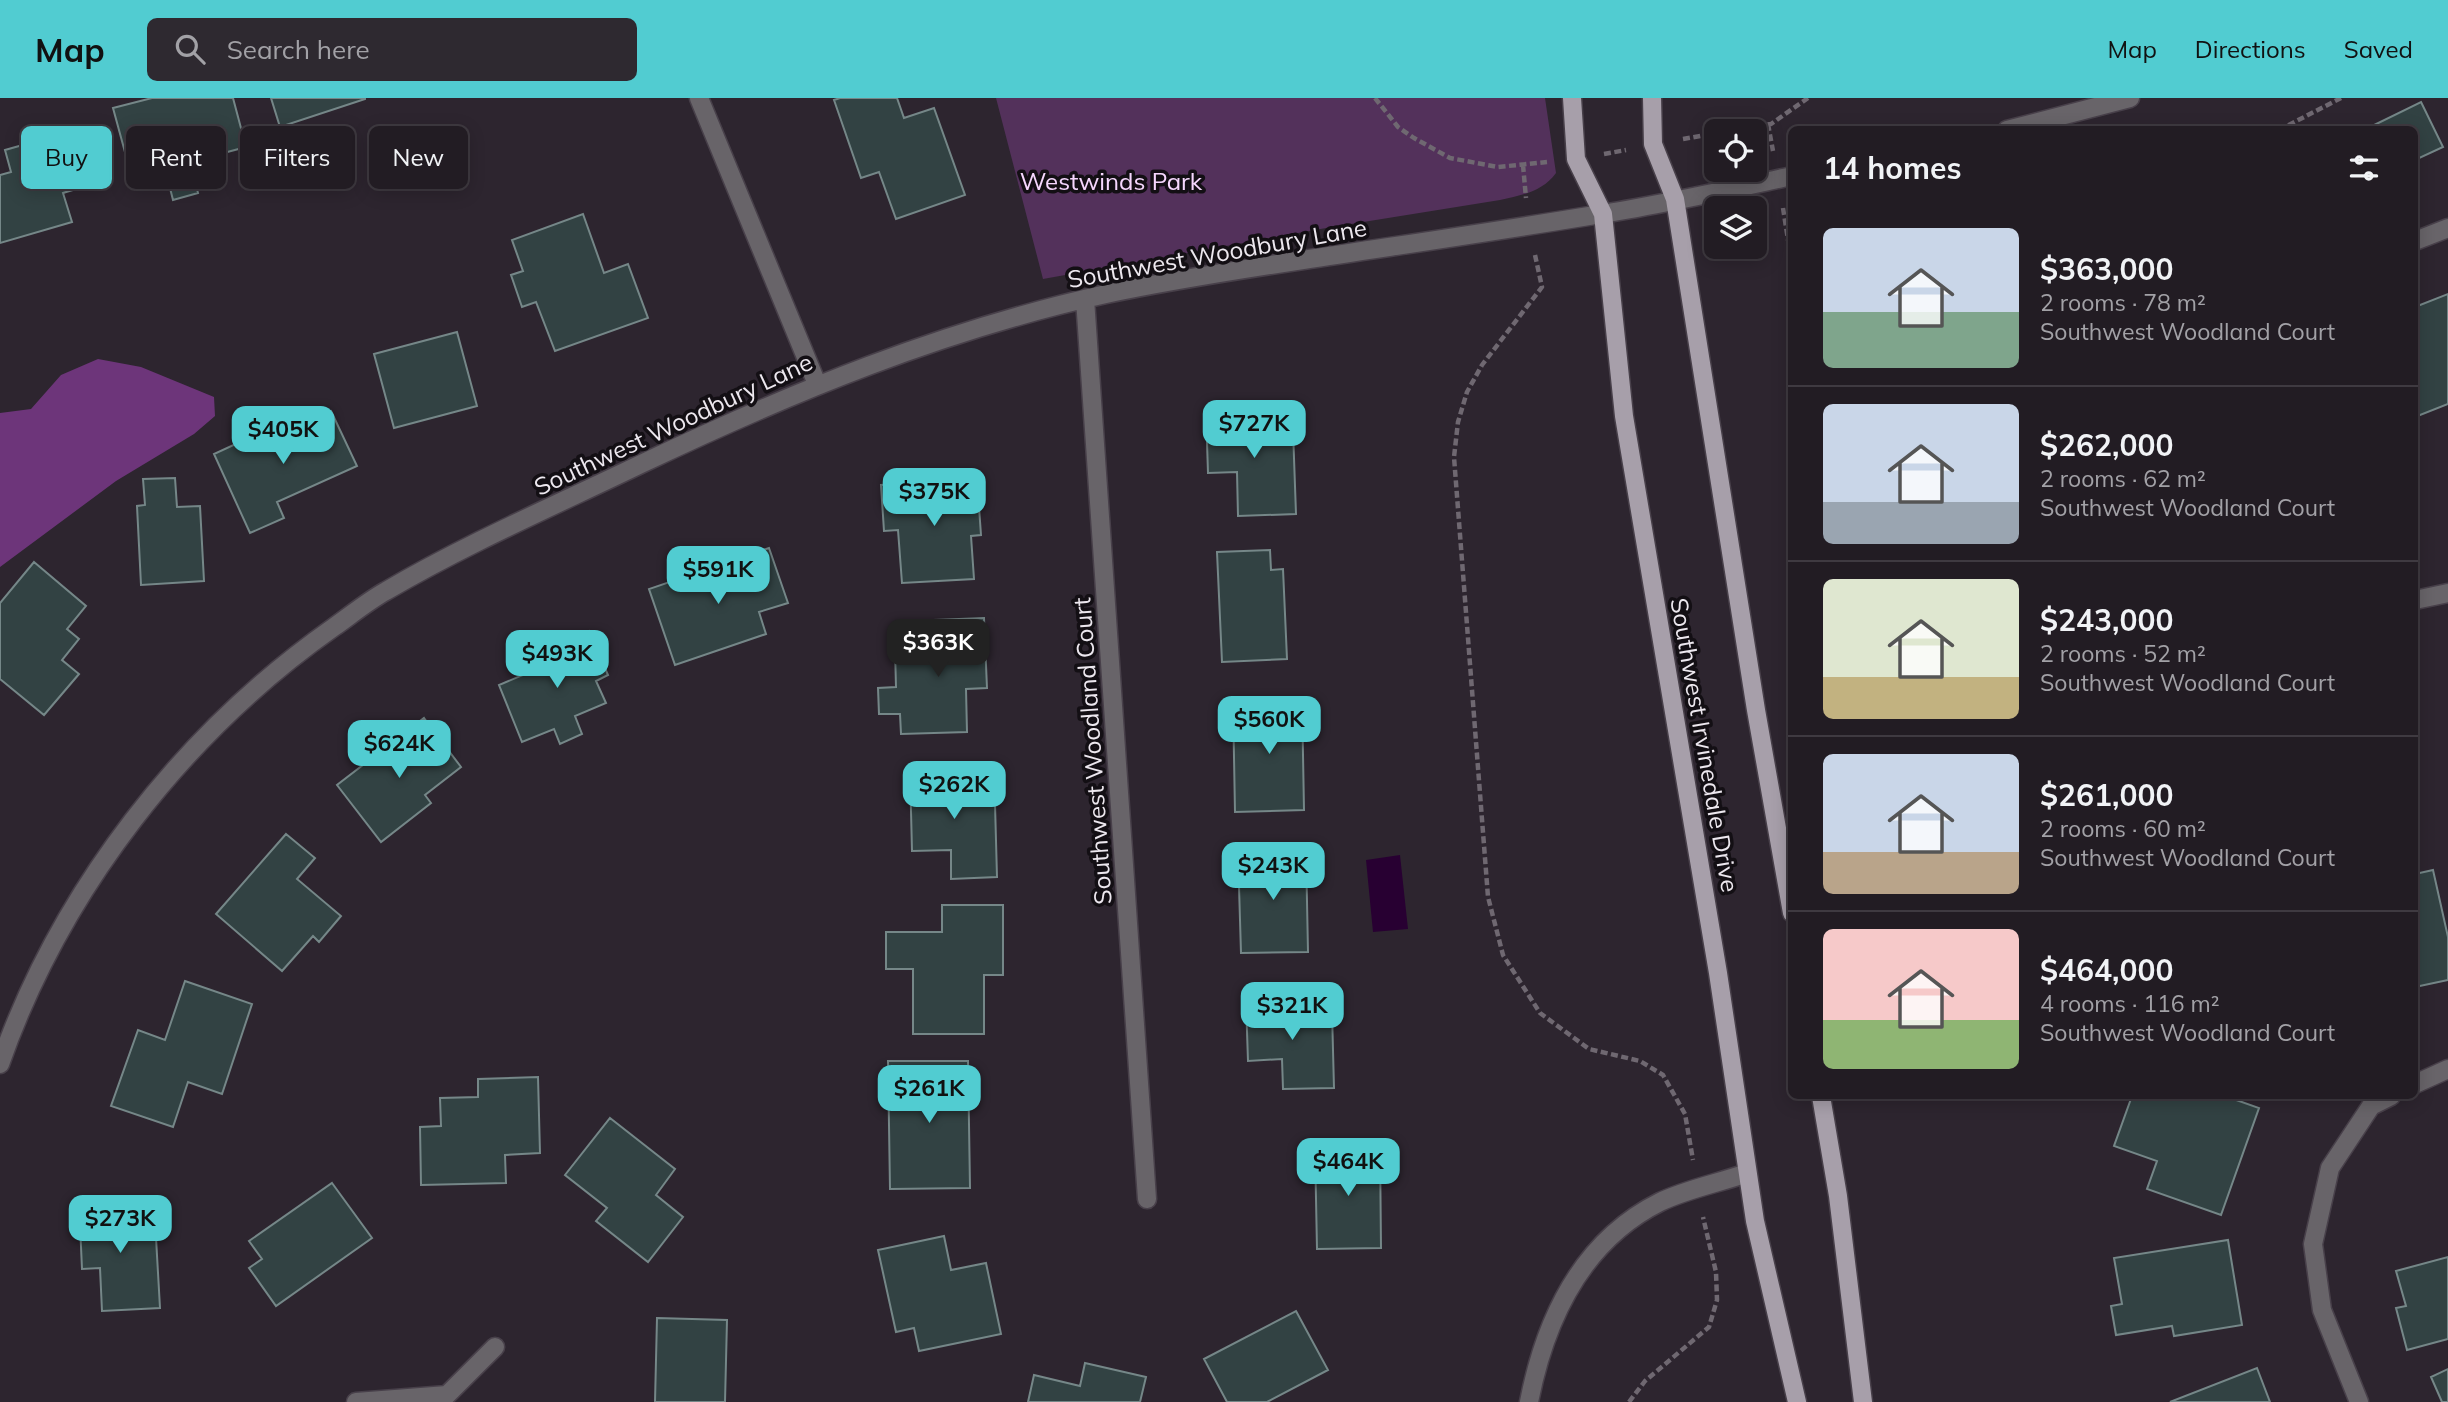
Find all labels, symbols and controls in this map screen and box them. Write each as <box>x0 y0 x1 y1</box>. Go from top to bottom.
search box <box>147 18 637 81</box>
text: Map <box>35 29 105 70</box>
icon: search <box>171 30 209 68</box>
text: Search here <box>227 33 370 66</box>
text: Map <box>2107 34 2157 64</box>
text: Directions <box>2195 34 2306 64</box>
text: Saved <box>2344 34 2413 64</box>
map controls <box>1704 119 1767 259</box>
button: locate <box>1704 119 1767 182</box>
chip: Buy <box>21 126 112 189</box>
chip: Rent <box>126 126 226 189</box>
chip: Filters <box>240 126 355 189</box>
chip: New <box>369 126 468 189</box>
text: 14 homes <box>1823 149 1962 187</box>
icon: filters <box>2345 149 2383 187</box>
park label: Westwinds Park <box>1020 166 1203 196</box>
button: layers <box>1704 196 1767 259</box>
street label: Southwest Woodbury Lane <box>1065 212 1369 294</box>
text: $363,000 <box>2040 250 2173 288</box>
icon: home <box>1879 256 1963 340</box>
text: 2 rooms · 78 m² <box>2040 288 2206 317</box>
text: Southwest Woodland Court <box>2040 317 2335 346</box>
street label: Southwest Woodbury Lane <box>529 346 817 502</box>
pin: $727K <box>1205 400 1303 460</box>
pin: $405K <box>234 406 332 466</box>
text: $727K <box>1219 408 1289 437</box>
text: $405K <box>248 414 318 443</box>
text: $262,000 <box>2040 426 2173 464</box>
icon: home <box>1879 432 1963 516</box>
text: 2 rooms · 62 m² <box>2040 464 2206 493</box>
pin: $375K <box>885 468 983 528</box>
text: $375K <box>899 476 969 505</box>
text: Southwest Woodland Court <box>2040 493 2335 522</box>
pin: $591K <box>669 546 767 606</box>
text: $591K <box>683 554 753 583</box>
street label: Southwest Woodland Court <box>1066 596 1118 906</box>
street label: Southwest Irvinedale Drive <box>1664 596 1746 894</box>
text: $243,000 <box>2040 601 2173 639</box>
icon: home <box>1879 607 1963 691</box>
pin: $363K <box>889 620 987 679</box>
text: $363K <box>903 627 973 656</box>
pin: $493K <box>508 630 606 690</box>
text: $493K <box>522 638 592 667</box>
text: 2 rooms · 52 m² <box>2040 639 2206 668</box>
text: Southwest Woodland Court <box>2040 668 2335 697</box>
pin: $560K <box>1220 696 1318 756</box>
text: $560K <box>1234 704 1304 733</box>
pin: $624K <box>350 720 448 780</box>
text: $624K <box>364 728 434 757</box>
pin: $262K <box>905 762 1003 821</box>
text: $262K <box>919 769 989 798</box>
text: $261,000 <box>2040 776 2173 814</box>
icon: home <box>1879 782 1963 866</box>
text: 2 rooms · 60 m² <box>2040 814 2206 843</box>
pin: $243K <box>1224 842 1322 902</box>
text: Southwest Woodland Court <box>2040 843 2335 872</box>
text: $243K <box>1238 850 1308 879</box>
text: $464,000 <box>2040 951 2173 989</box>
icon: home <box>1879 957 1963 1041</box>
pin: $321K <box>1243 982 1341 1042</box>
text: 4 rooms · 116 m² <box>2040 989 2220 1018</box>
text: $321K <box>1257 990 1327 1019</box>
text: Southwest Woodland Court <box>2040 1018 2335 1047</box>
pin: $261K <box>880 1066 978 1125</box>
text: $261K <box>894 1073 964 1102</box>
pin: $464K <box>1299 1138 1397 1198</box>
text: $464K <box>1313 1146 1383 1175</box>
pin: $273K <box>71 1196 169 1255</box>
text: $273K <box>85 1203 155 1232</box>

